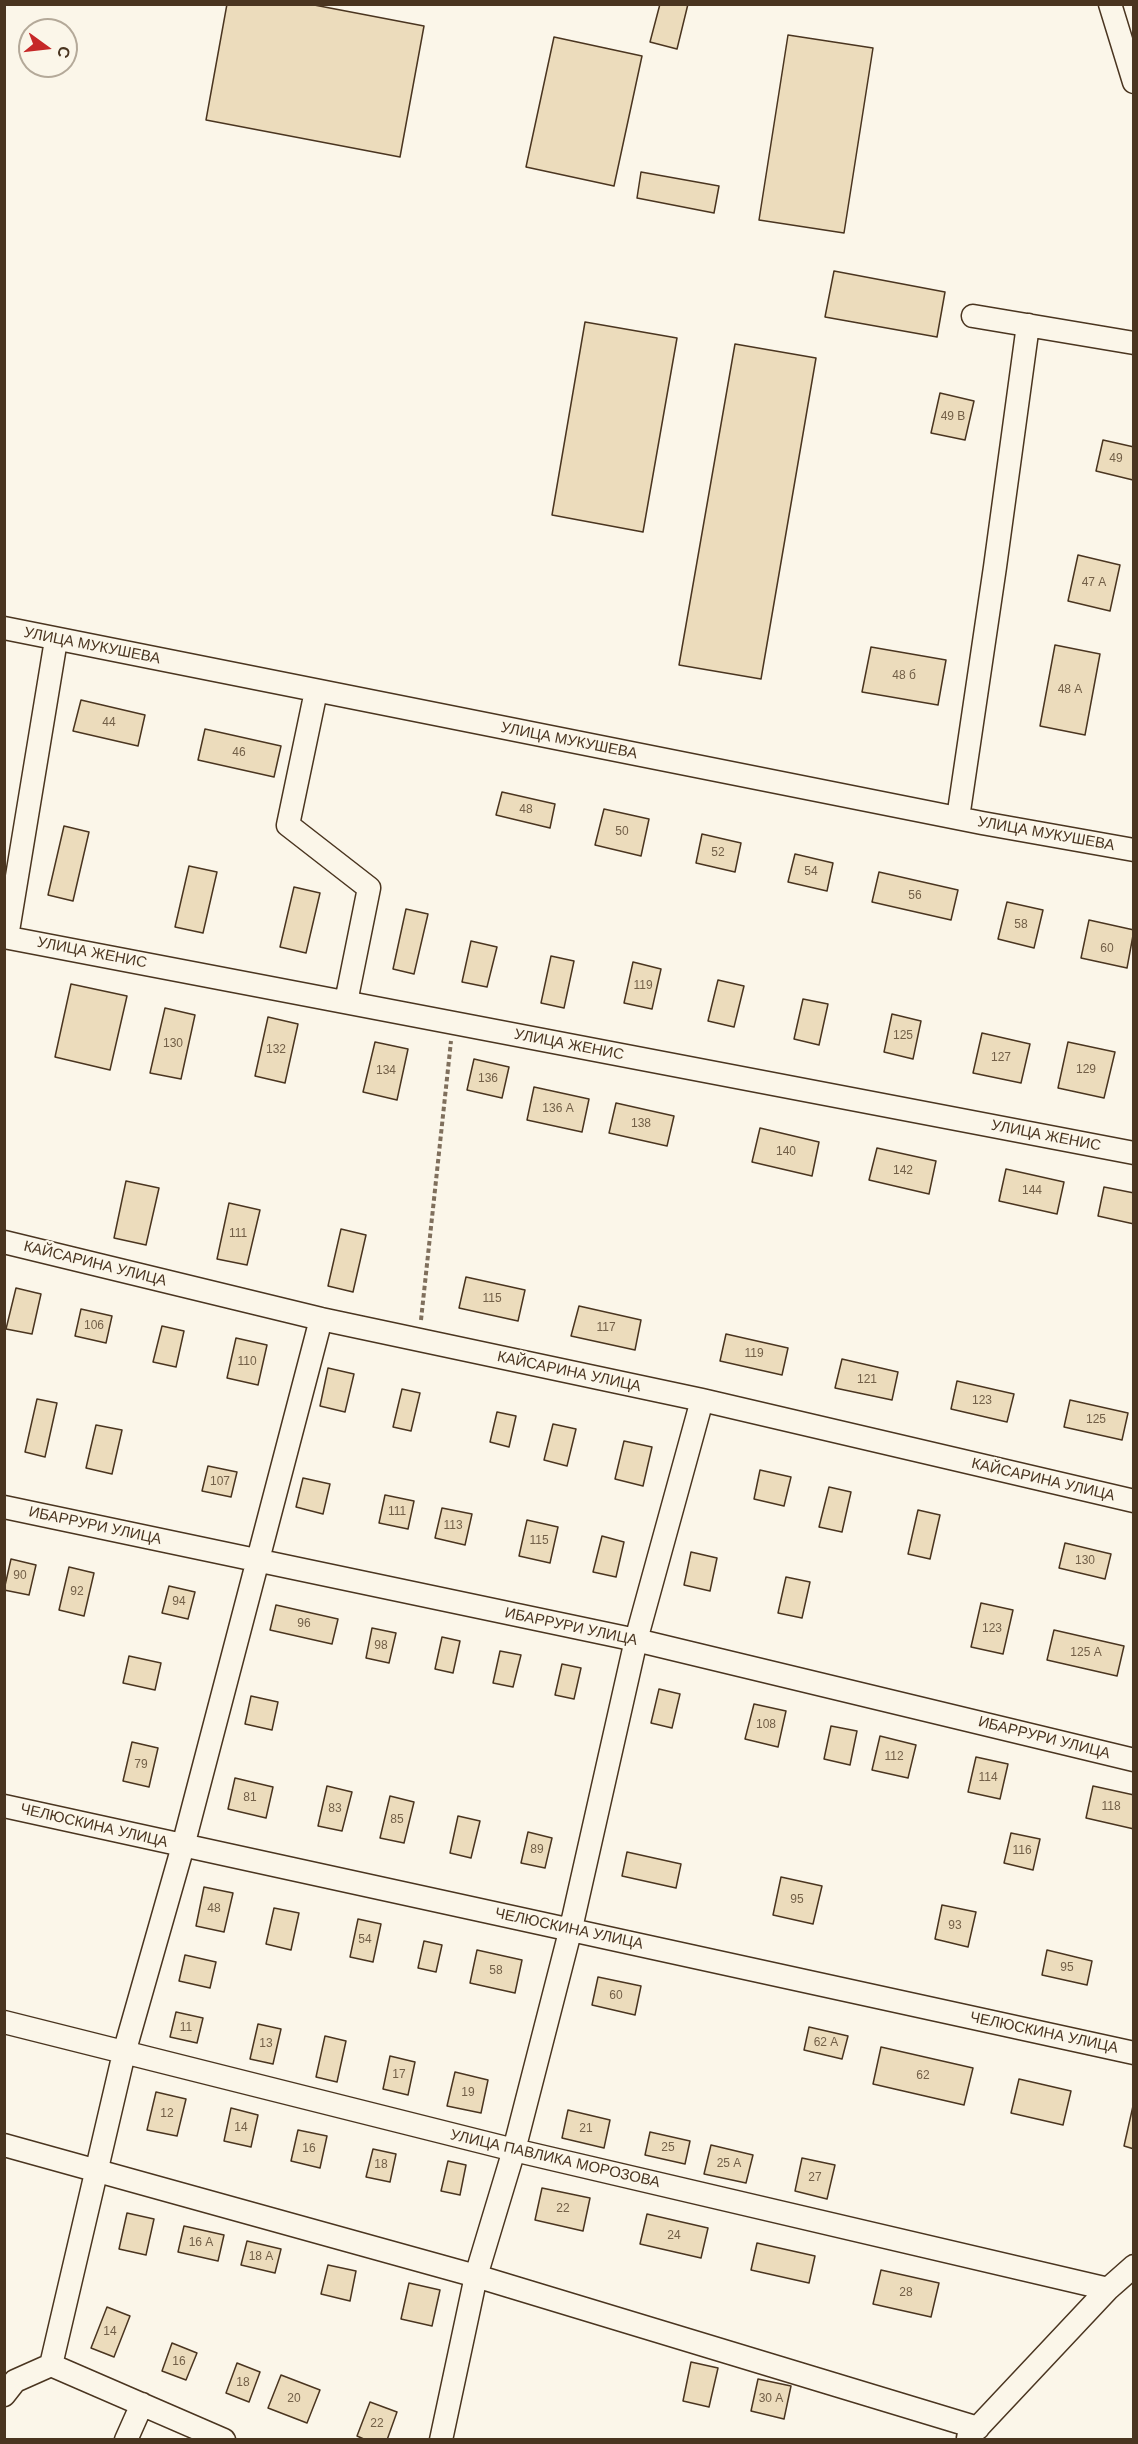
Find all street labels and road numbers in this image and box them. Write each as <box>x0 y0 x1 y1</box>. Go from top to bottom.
street label: УЛИЦА МУКУШЕВА <box>22 624 162 668</box>
street label: УЛИЦА МУКУШЕВА <box>499 719 639 763</box>
street label: УЛИЦА МУКУШЕВА <box>976 813 1116 855</box>
street label: УЛИЦА ЖЕНИС <box>36 934 148 972</box>
street label: УЛИЦА ЖЕНИС <box>513 1026 625 1064</box>
street label: УЛИЦА ЖЕНИС <box>990 1117 1102 1155</box>
street label: КАЙСАРИНА УЛИЦА <box>22 1238 168 1290</box>
street label: КАЙСАРИНА УЛИЦА <box>495 1348 643 1396</box>
street label: КАЙСАРИНА УЛИЦА <box>970 1455 1116 1505</box>
street label: ИБАРРУРИ УЛИЦА <box>27 1503 163 1549</box>
street label: ИБАРРУРИ УЛИЦА <box>503 1604 639 1650</box>
street label: ИБАРРУРИ УЛИЦА <box>976 1713 1112 1763</box>
street label: ЧЕЛЮСКИНА УЛИЦА <box>18 1800 170 1852</box>
street label: ЧЕЛЮСКИНА УЛИЦА <box>493 1905 645 1953</box>
street label: ЧЕЛЮСКИНА УЛИЦА <box>968 2009 1120 2057</box>
street label: УЛИЦА ПАВЛИКА МОРОЗОВА <box>448 2126 662 2192</box>

